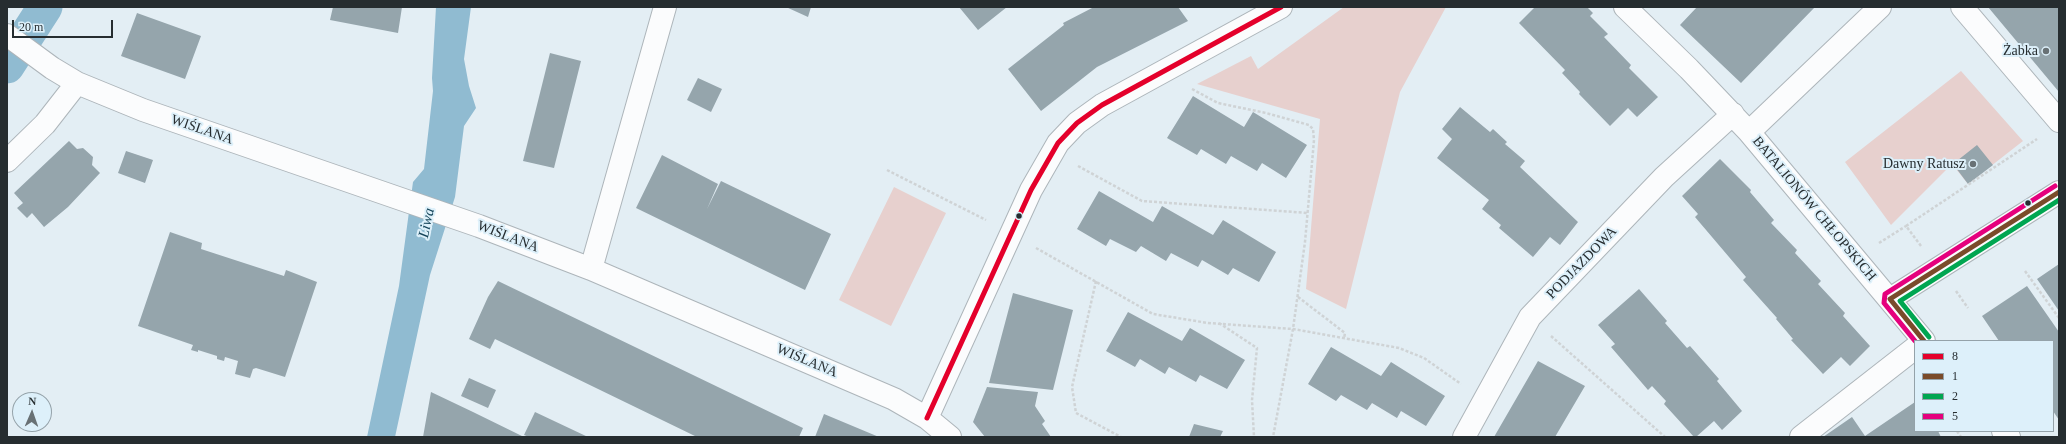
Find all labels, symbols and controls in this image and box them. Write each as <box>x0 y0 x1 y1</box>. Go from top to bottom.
scale bar <box>14 12 115 38</box>
text: 20 m <box>19 20 43 34</box>
place label: Żabka <box>2003 43 2038 59</box>
marker: Żabka <box>2041 46 2051 56</box>
street label: WIŚLANA <box>169 112 235 148</box>
street label: BATALIONÓW CHŁOPSKICH <box>1749 133 1879 285</box>
place label: Dawny Ratusz <box>1883 156 1965 172</box>
marker: Dawny Ratusz <box>1968 159 1978 169</box>
unlabelled marker <box>2023 198 2033 208</box>
water label: Liwa <box>415 206 439 240</box>
unlabelled marker <box>1014 211 1024 221</box>
street label: WIŚLANA <box>475 218 541 256</box>
street label: PODJAZDOWA <box>1543 223 1621 303</box>
legend <box>1914 340 2054 432</box>
street label: WIŚLANA <box>774 341 840 381</box>
text: 8 <box>1952 349 1958 363</box>
text: 1 <box>1952 369 1958 383</box>
text: 2 <box>1952 389 1958 403</box>
north arrow <box>12 392 52 432</box>
text: N <box>28 395 37 407</box>
text: 5 <box>1952 409 1958 423</box>

